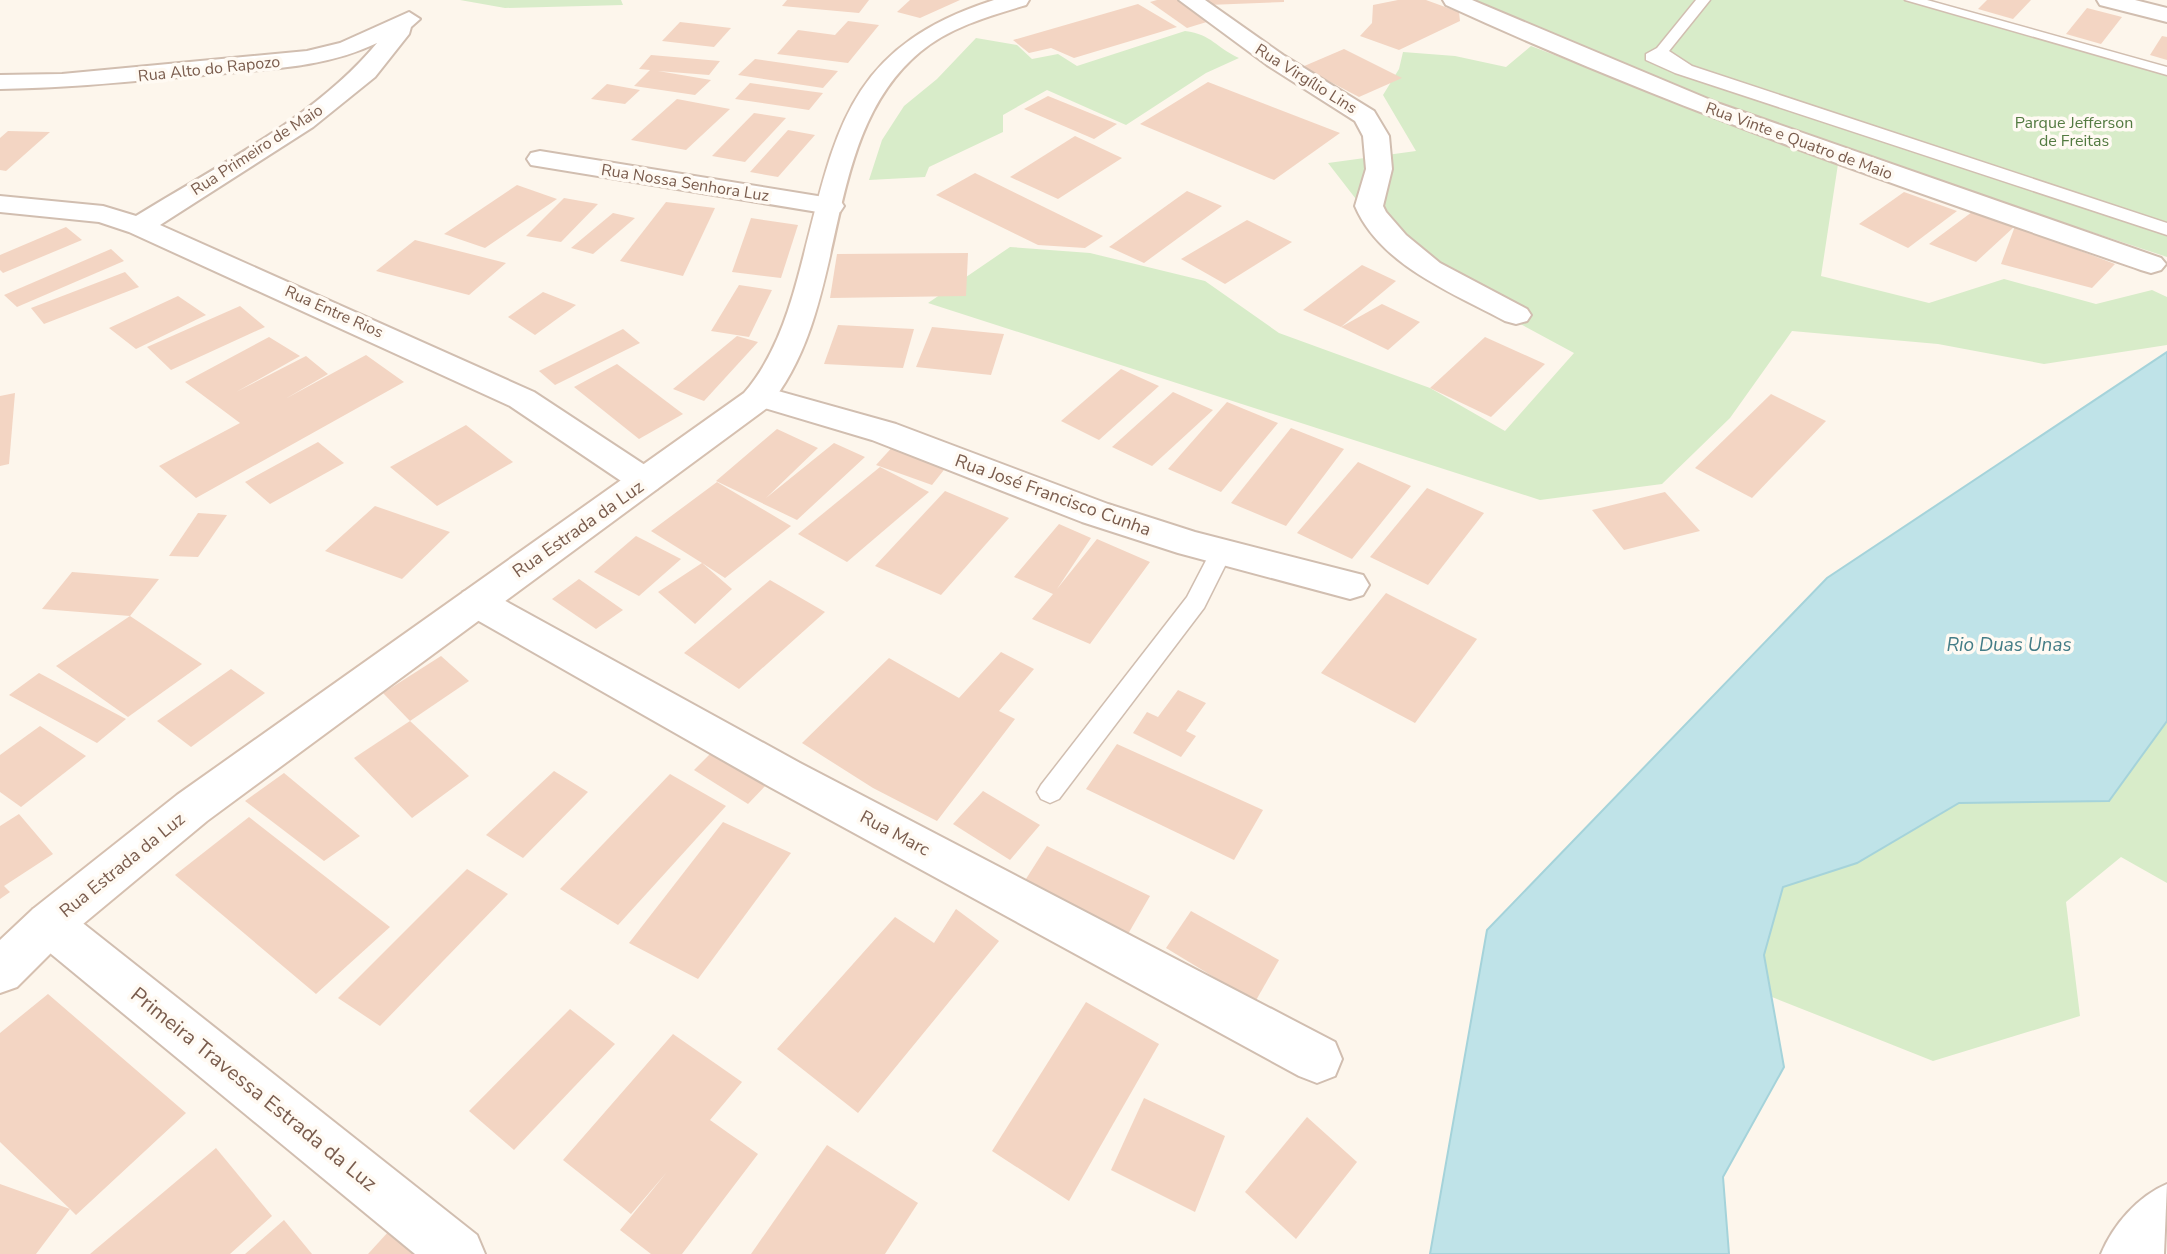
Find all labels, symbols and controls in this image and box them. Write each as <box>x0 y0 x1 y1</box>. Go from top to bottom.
street label: Rua Virgílio Lins <box>1251 39 1361 119</box>
street label: Rua Alto do Rapozo <box>137 51 281 87</box>
street label: Rua Vinte e Quatro de Maio <box>1702 97 1896 185</box>
street label: Rua Primeiro de Maio <box>187 99 327 201</box>
park label: Parque Jefferson de Freitas <box>2015 112 2133 152</box>
street label: Rua Nossa Senhora Luz <box>600 159 770 207</box>
street label: Rua Entre Rios <box>281 280 387 344</box>
street label: Rua José Francisco Cunha <box>952 448 1154 542</box>
street label: Rua Estrada da Luz <box>508 475 648 583</box>
water label: Rio Duas Unas <box>1946 632 2072 658</box>
street label: Rua Marc <box>856 805 934 861</box>
street label: Rua Estrada da Luz <box>54 807 190 923</box>
street label: Primeira Travessa Estrada da Luz <box>125 981 383 1197</box>

